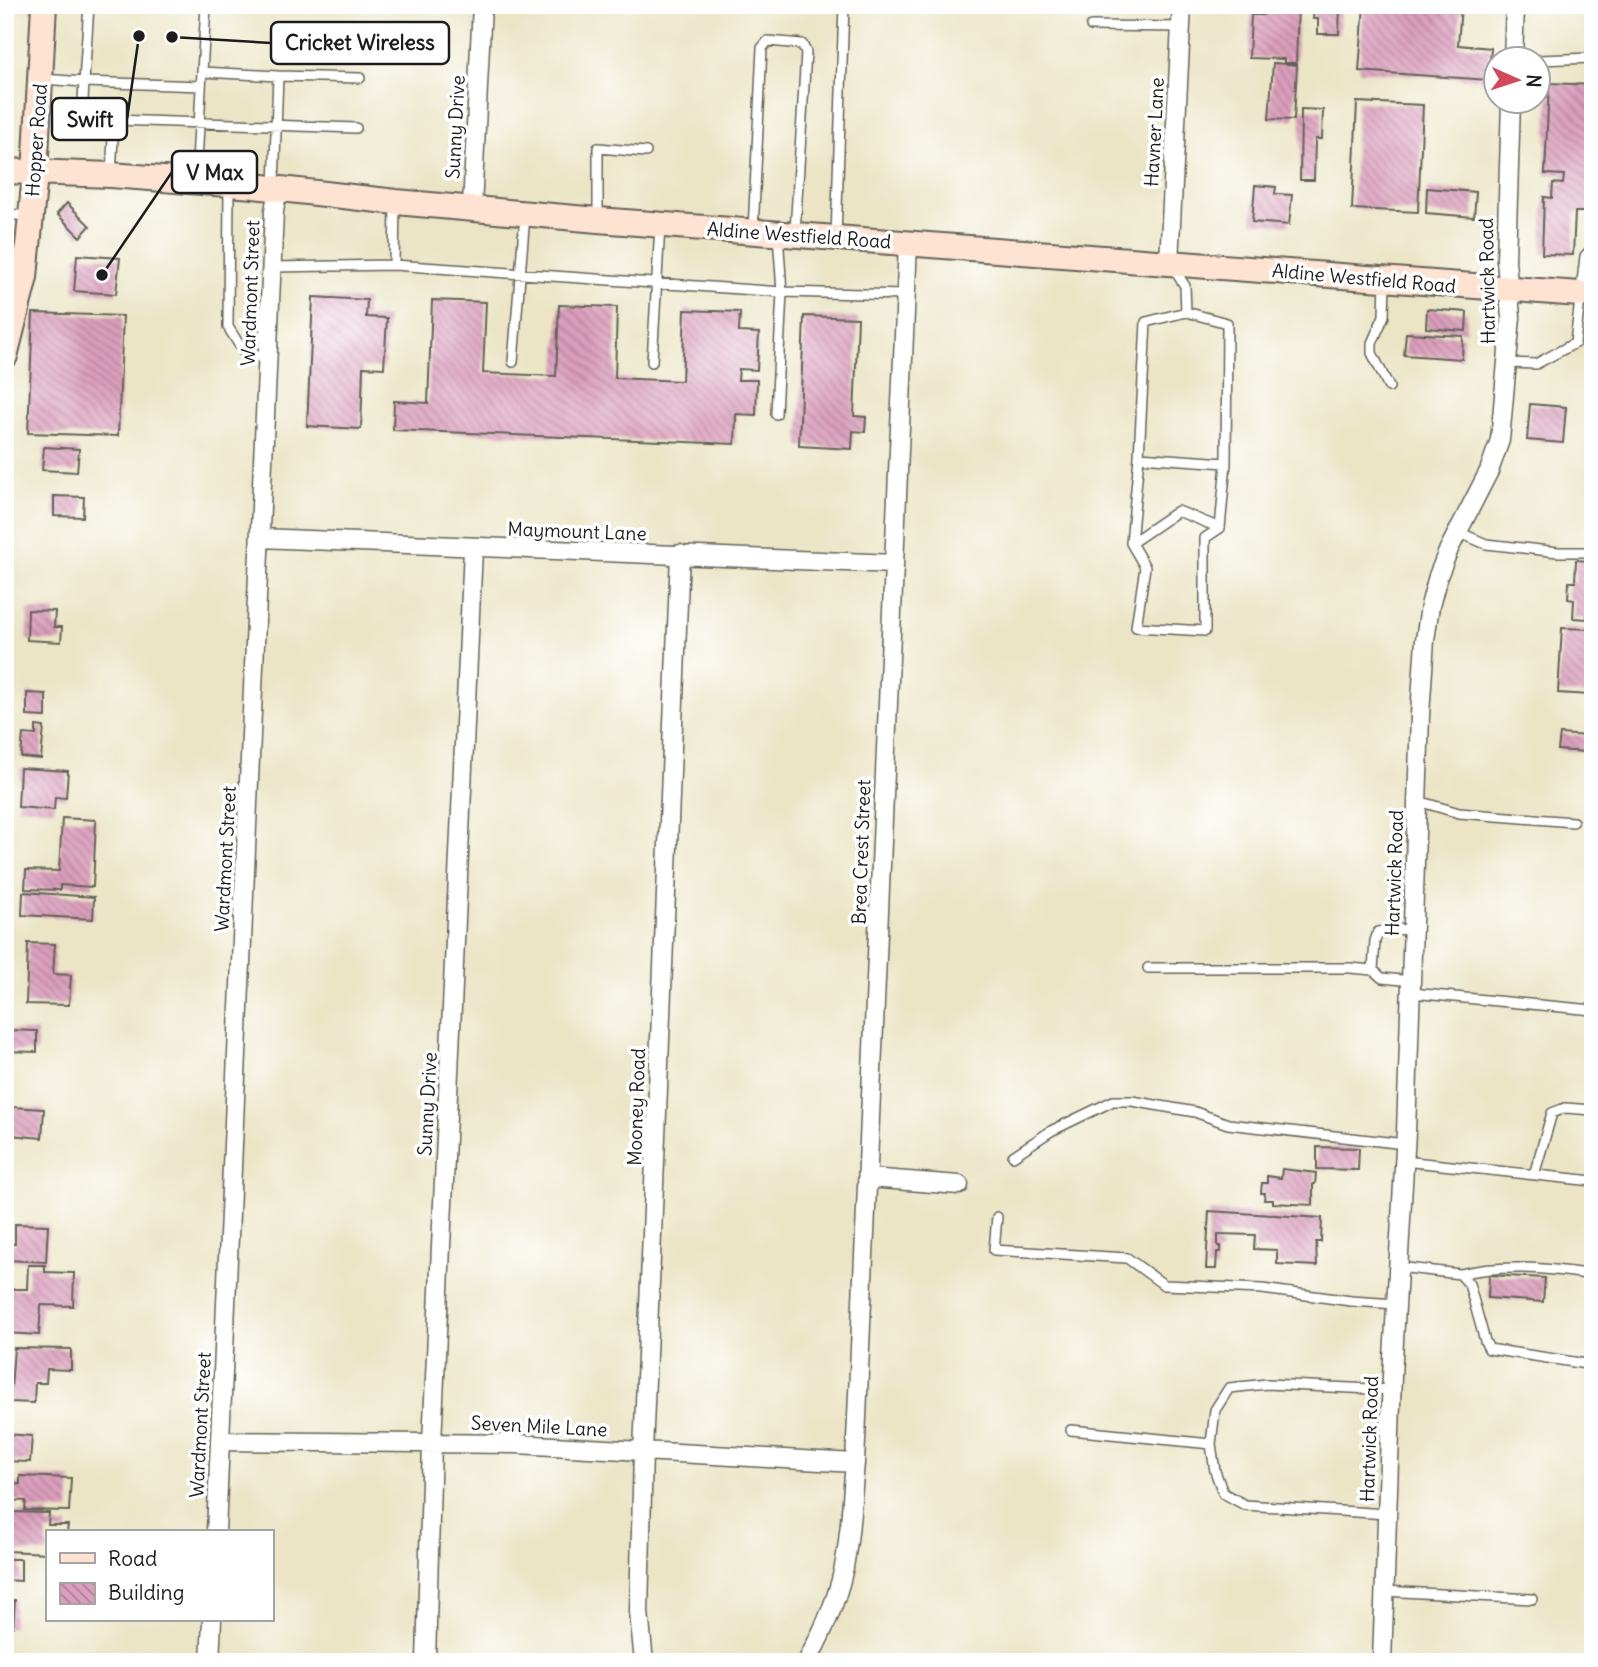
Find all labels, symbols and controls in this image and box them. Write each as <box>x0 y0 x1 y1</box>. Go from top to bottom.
callout: Cricket Wireless <box>271 22 449 64</box>
text: Cricket Wireless <box>285 29 435 56</box>
north arrow <box>1482 46 1552 116</box>
text: N <box>1522 74 1546 88</box>
street label: Sunny Drive <box>440 75 470 179</box>
street label: Havner Lane <box>1139 77 1169 187</box>
street label: Hopper Road <box>20 83 52 197</box>
callout: Swift <box>52 98 127 140</box>
text: Swift <box>67 106 114 133</box>
callout: V Max <box>172 151 257 193</box>
text: V Max <box>186 159 244 186</box>
street label: Aldine Westfield Road <box>706 217 892 253</box>
street label: Hartwick Road <box>1474 218 1500 344</box>
street label: Wardmont Street <box>235 220 265 366</box>
street label: Aldine Westfield Road <box>1271 258 1457 298</box>
street label: Maymount Lane <box>507 517 647 545</box>
street label: Brea Crest Street <box>846 779 876 925</box>
street label: Wardmont Street <box>209 785 241 933</box>
street label: Hartwick Road <box>1380 809 1408 937</box>
street label: Mooney Road <box>622 1048 650 1166</box>
street label: Sunny Drive <box>412 1052 442 1156</box>
street label: Wardmont Street <box>184 1351 216 1499</box>
street label: Hartwick Road <box>1355 1375 1383 1503</box>
street label: Seven Mile Lane <box>470 1410 608 1442</box>
legend <box>46 1530 273 1622</box>
text: Road <box>108 1545 157 1572</box>
text: Building <box>108 1579 184 1606</box>

